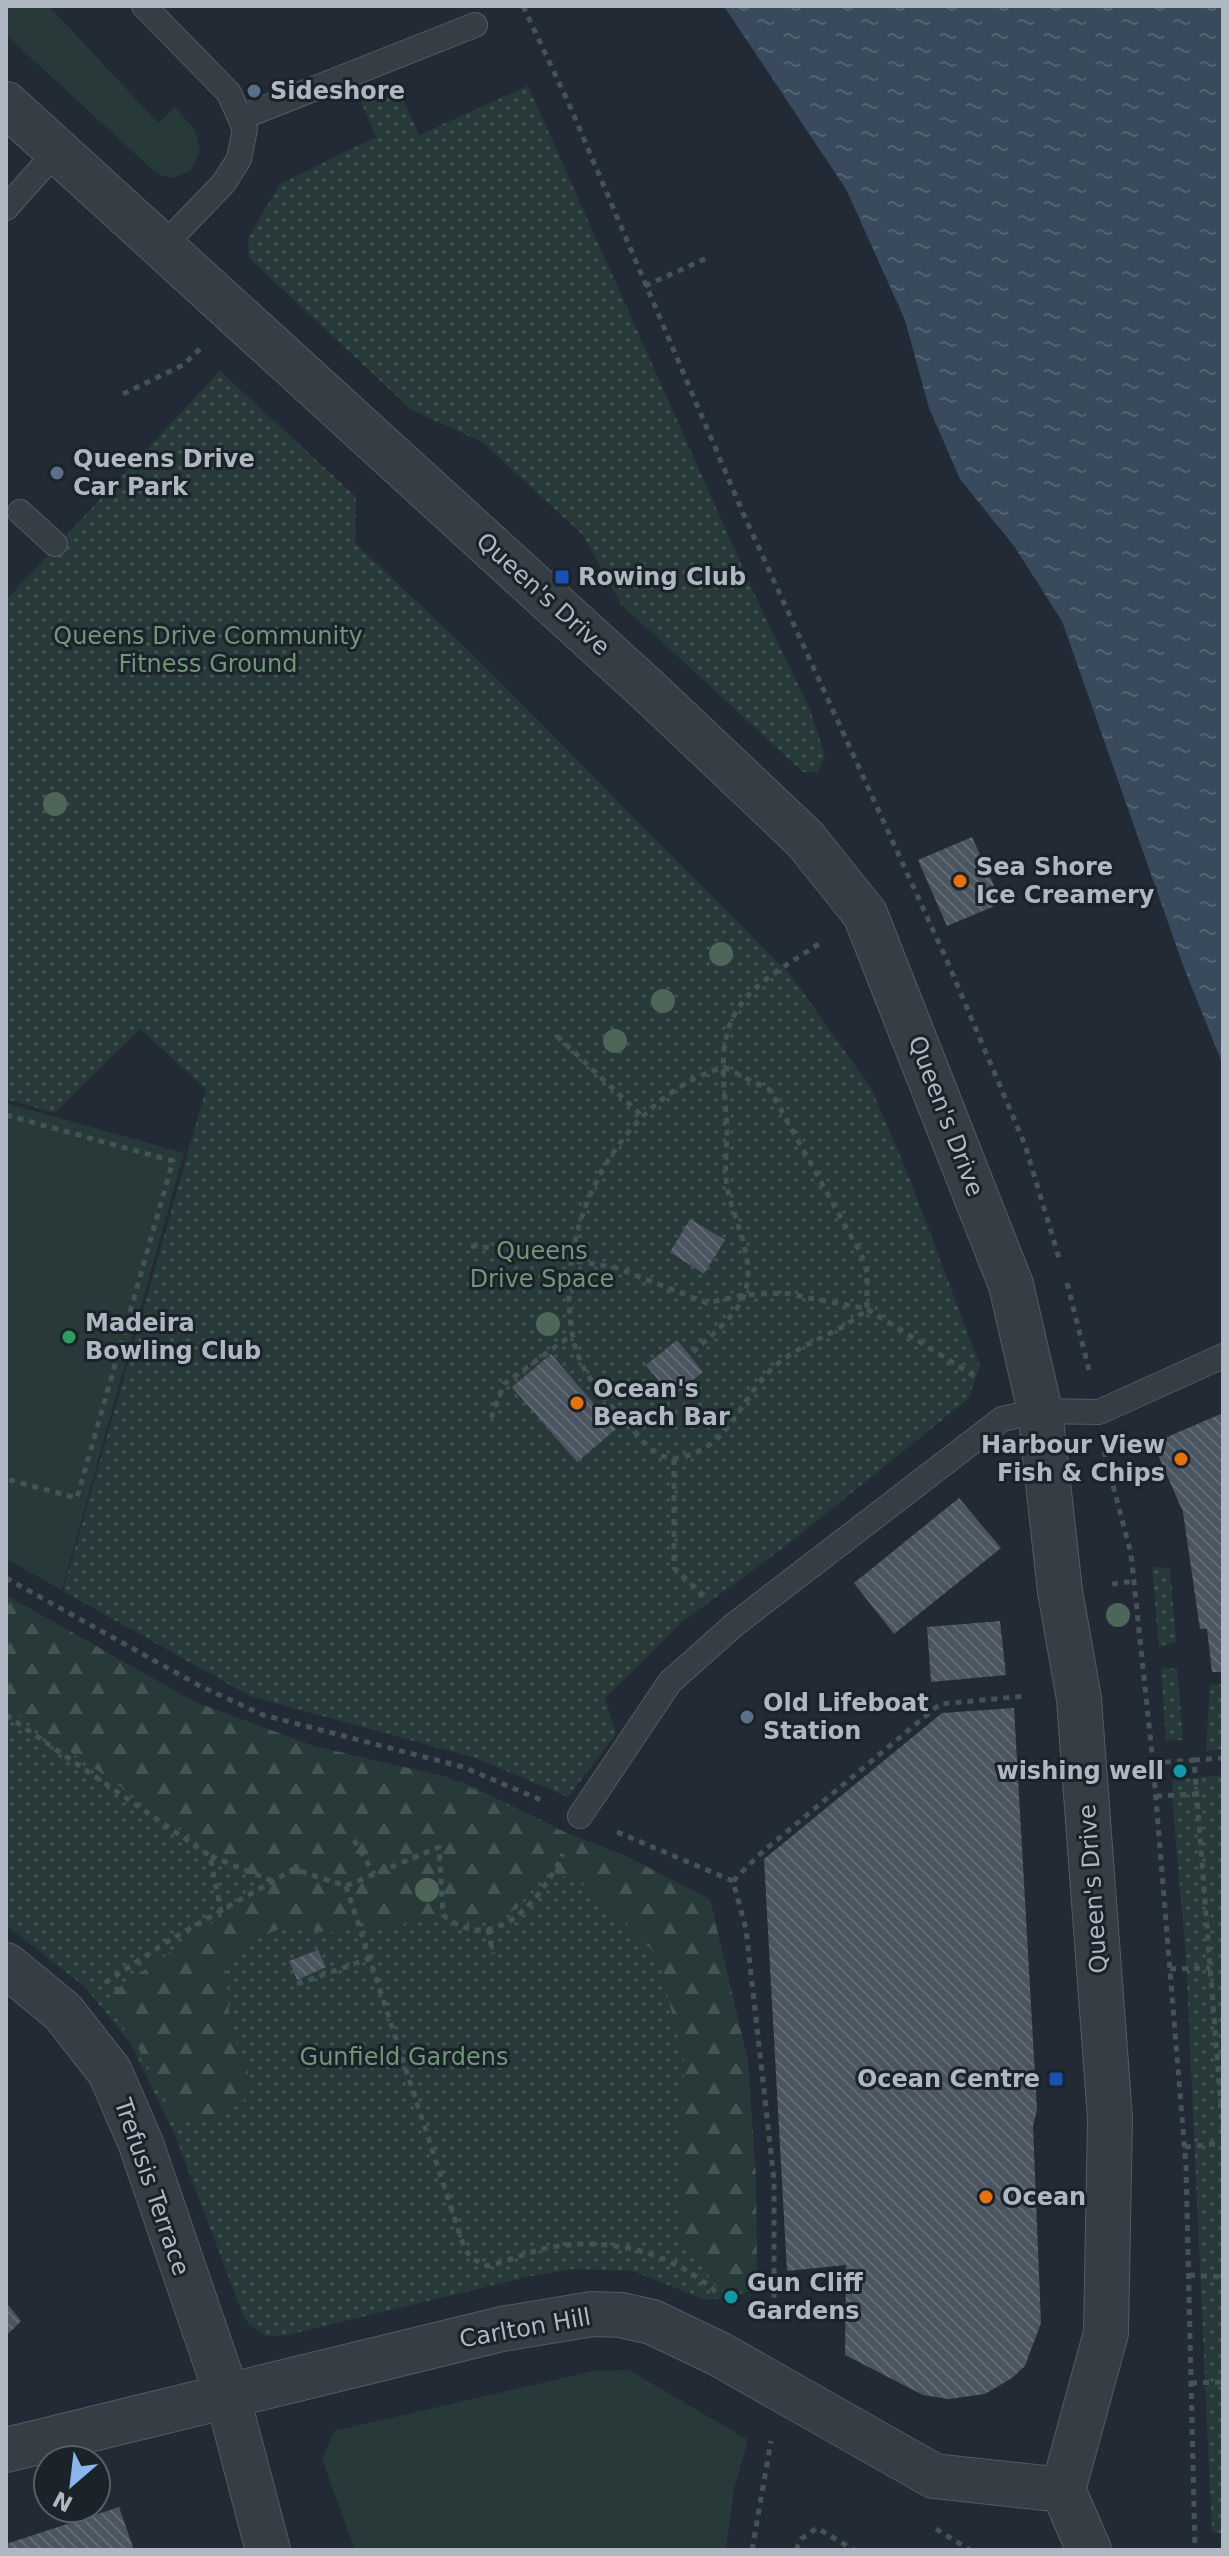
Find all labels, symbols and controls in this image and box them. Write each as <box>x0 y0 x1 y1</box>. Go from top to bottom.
place label: Sideshore <box>270 77 405 105</box>
marker: Sideshore <box>245 82 263 100</box>
place label: Queens Drive Car Park <box>73 445 255 501</box>
marker: Queens Drive Car Park <box>48 464 66 482</box>
street label: Queen's Drive <box>471 527 615 661</box>
place label: Rowing Club <box>578 563 746 591</box>
marker: Rowing Club <box>553 568 571 586</box>
park label: Queens Drive Community Fitness Ground <box>53 622 363 678</box>
place label: Sea Shore Ice Creamery <box>976 853 1155 909</box>
marker: Sea Shore Ice Creamery <box>951 872 969 890</box>
street label: Queen's Drive <box>903 1032 989 1200</box>
park label: Queens Drive Space <box>470 1237 614 1293</box>
place label: Madeira Bowling Club <box>85 1309 261 1365</box>
marker: Madeira Bowling Club <box>60 1328 78 1346</box>
place label: Ocean's Beach Bar <box>593 1375 730 1431</box>
marker: Ocean's Beach Bar <box>568 1394 586 1412</box>
place label: Harbour View Fish & Chips <box>981 1431 1165 1487</box>
marker: Harbour View Fish & Chips <box>1172 1450 1190 1468</box>
place label: Old Lifeboat Station <box>763 1689 929 1745</box>
marker: Old Lifeboat Station <box>738 1708 756 1726</box>
place label: wishing well <box>996 1757 1164 1785</box>
marker: wishing well <box>1171 1762 1189 1780</box>
street label: Queen's Drive <box>1073 1803 1113 1975</box>
park label: Gunfield Gardens <box>300 2043 508 2071</box>
place label: Ocean Centre <box>857 2065 1040 2093</box>
marker: Ocean Centre <box>1047 2070 1065 2088</box>
street label: Trefusis Terrace <box>108 2094 195 2279</box>
place label: Ocean <box>1002 2183 1086 2211</box>
marker: Ocean <box>977 2188 995 2206</box>
place label: Gun Cliff Gardens <box>747 2269 863 2325</box>
marker: Gun Cliff Gardens <box>722 2288 740 2306</box>
street label: Carlton Hill <box>457 2303 593 2353</box>
north arrow <box>32 2444 112 2524</box>
text: N <box>49 2486 77 2517</box>

